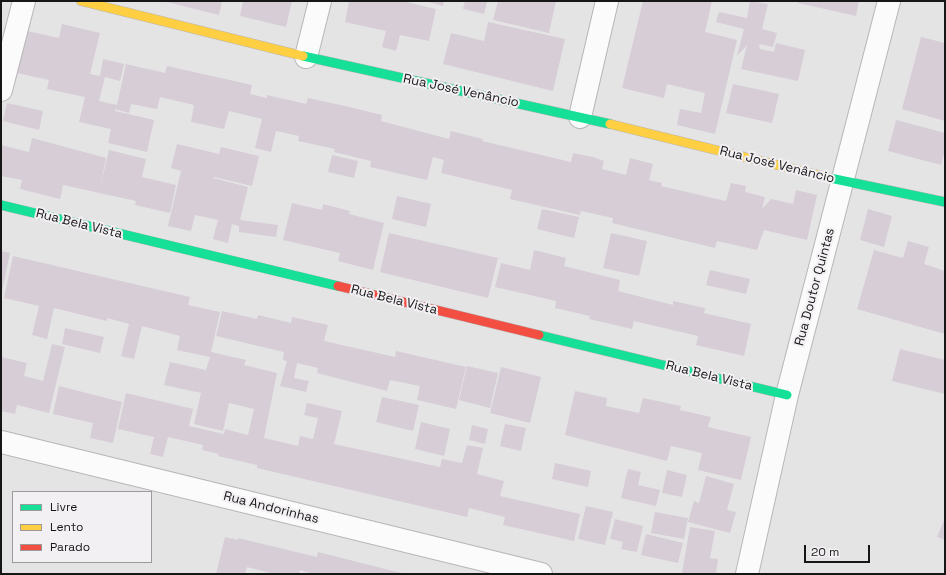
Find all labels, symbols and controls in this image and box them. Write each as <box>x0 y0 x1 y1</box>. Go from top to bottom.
street label: Rua José Venâncio <box>402 71 520 111</box>
street label: Rua José Venâncio <box>718 143 836 187</box>
street label: Rua Bela Vista <box>34 206 124 242</box>
street label: Rua Doutor Quintas <box>792 226 838 348</box>
street label: Rua Bela Vista <box>349 282 439 318</box>
street label: Rua Bela Vista <box>664 358 754 394</box>
street label: Rua Andorinhas <box>222 489 320 527</box>
legend <box>12 491 152 563</box>
text: Livre <box>50 499 77 515</box>
text: Lento <box>50 519 84 535</box>
scale bar <box>806 537 872 563</box>
text: Parado <box>50 539 90 555</box>
text: 20 m <box>811 544 839 560</box>

